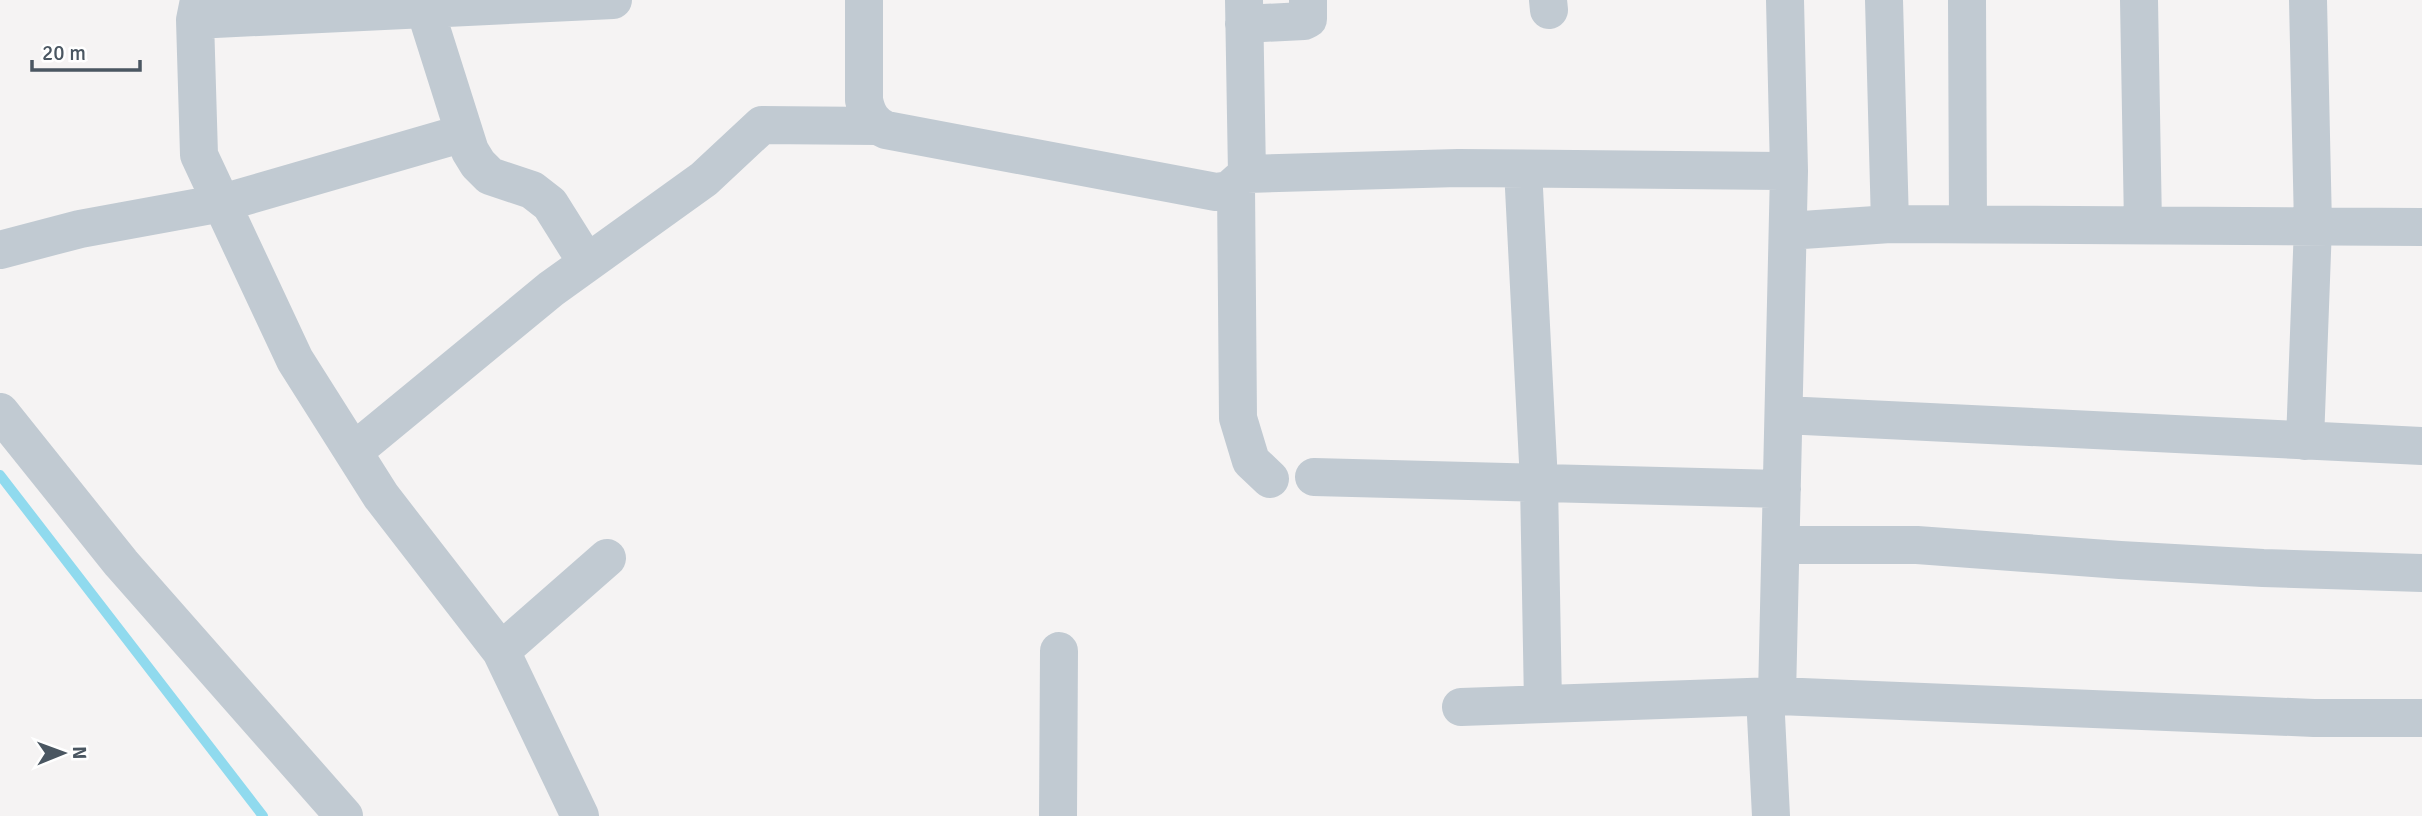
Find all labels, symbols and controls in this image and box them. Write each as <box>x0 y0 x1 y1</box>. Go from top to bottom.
scale bar <box>32 28 140 72</box>
text: 20 m <box>42 40 86 66</box>
north arrow <box>28 718 98 788</box>
text: N <box>67 746 91 760</box>

